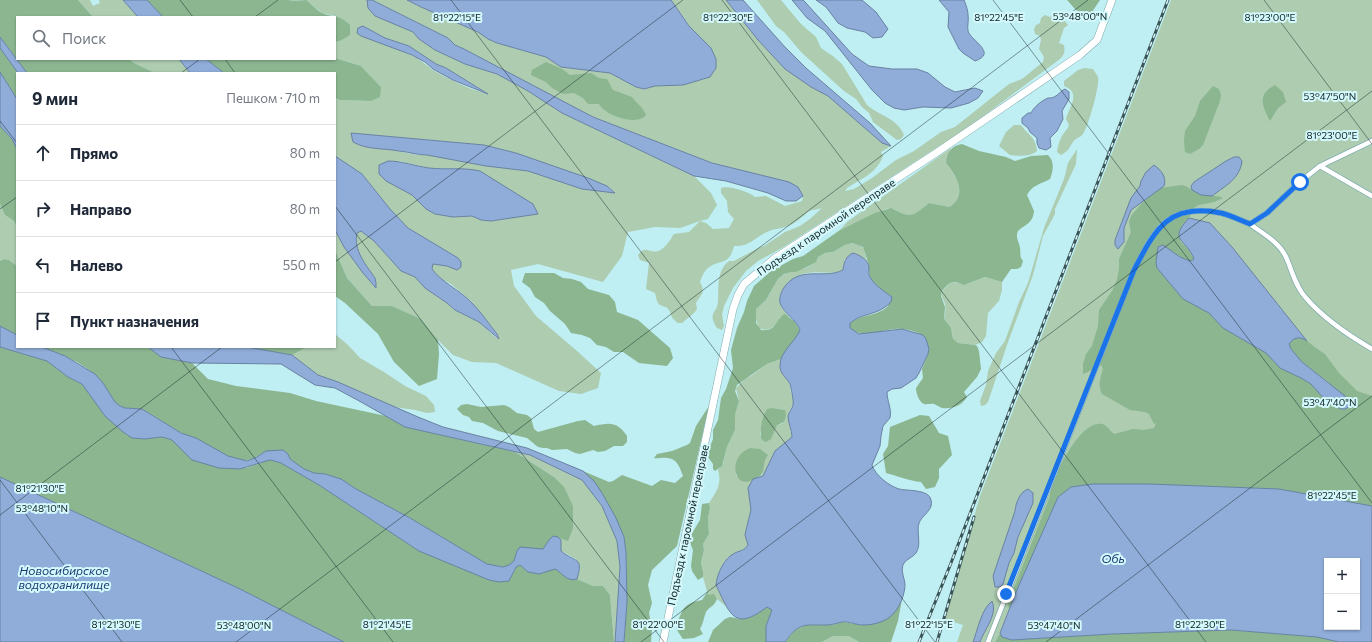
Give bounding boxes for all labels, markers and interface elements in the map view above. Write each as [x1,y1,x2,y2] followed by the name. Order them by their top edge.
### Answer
[1053,10,1107,22] text: 53°48'00"N
[433,11,481,23] text: 81°22'15"E
[703,11,753,23] text: 81°22'30"E
[974,11,1024,23] text: 81°22'45"E
[1244,11,1296,23] text: 81°23'00"E
[16,16,336,60] search box
[30,27,52,49] icon: search
[62,29,106,47] text: Поиск
[32,88,78,109] text: 9 мин
[226,90,320,106] text: Пешком · 710 m
[1304,90,1356,102] text: 53°47'50"N
[1306,129,1358,141] text: 81°23'00"E
[32,142,54,164] icon: ahead
[70,144,118,162] text: Прямо
[290,145,320,161] text: 80 m
[1291,173,1309,191] route start
[754,175,897,278] street label: Подъезд к паромной переправе
[32,198,54,220] icon: right
[70,200,132,218] text: Направо
[290,201,320,217] text: 80 m
[32,254,54,276] icon: left
[70,256,123,274] text: Налево
[283,257,320,273] text: 550 m
[32,310,54,332] icon: arrive
[70,312,199,330] text: Пункт назначения
[1303,396,1357,408] text: 53°47'40"N
[664,443,711,606] street label: Подъезд к паромной переправе
[16,482,64,494] text: 81°21'30"E
[1307,489,1357,501] text: 81°22'45"E
[16,502,68,514] text: 53°48'10"N
[1101,551,1125,565] water label: Обь
[1324,558,1360,630] map controls
[1324,558,1360,594] button: +
[18,563,110,591] water label: Новосибирское водохранилище
[997,585,1015,603] route end
[1324,594,1360,630] button: −
[92,618,140,630] text: 81°21'30"E
[363,618,411,630] text: 81°21'45"E
[633,618,684,630] text: 81°22'00"E
[905,618,953,630] text: 81°22'15"E
[1175,618,1225,630] text: 81°22'30"E
[217,619,271,631] text: 53°48'00"N
[1027,619,1081,631] text: 53°47'40"N

